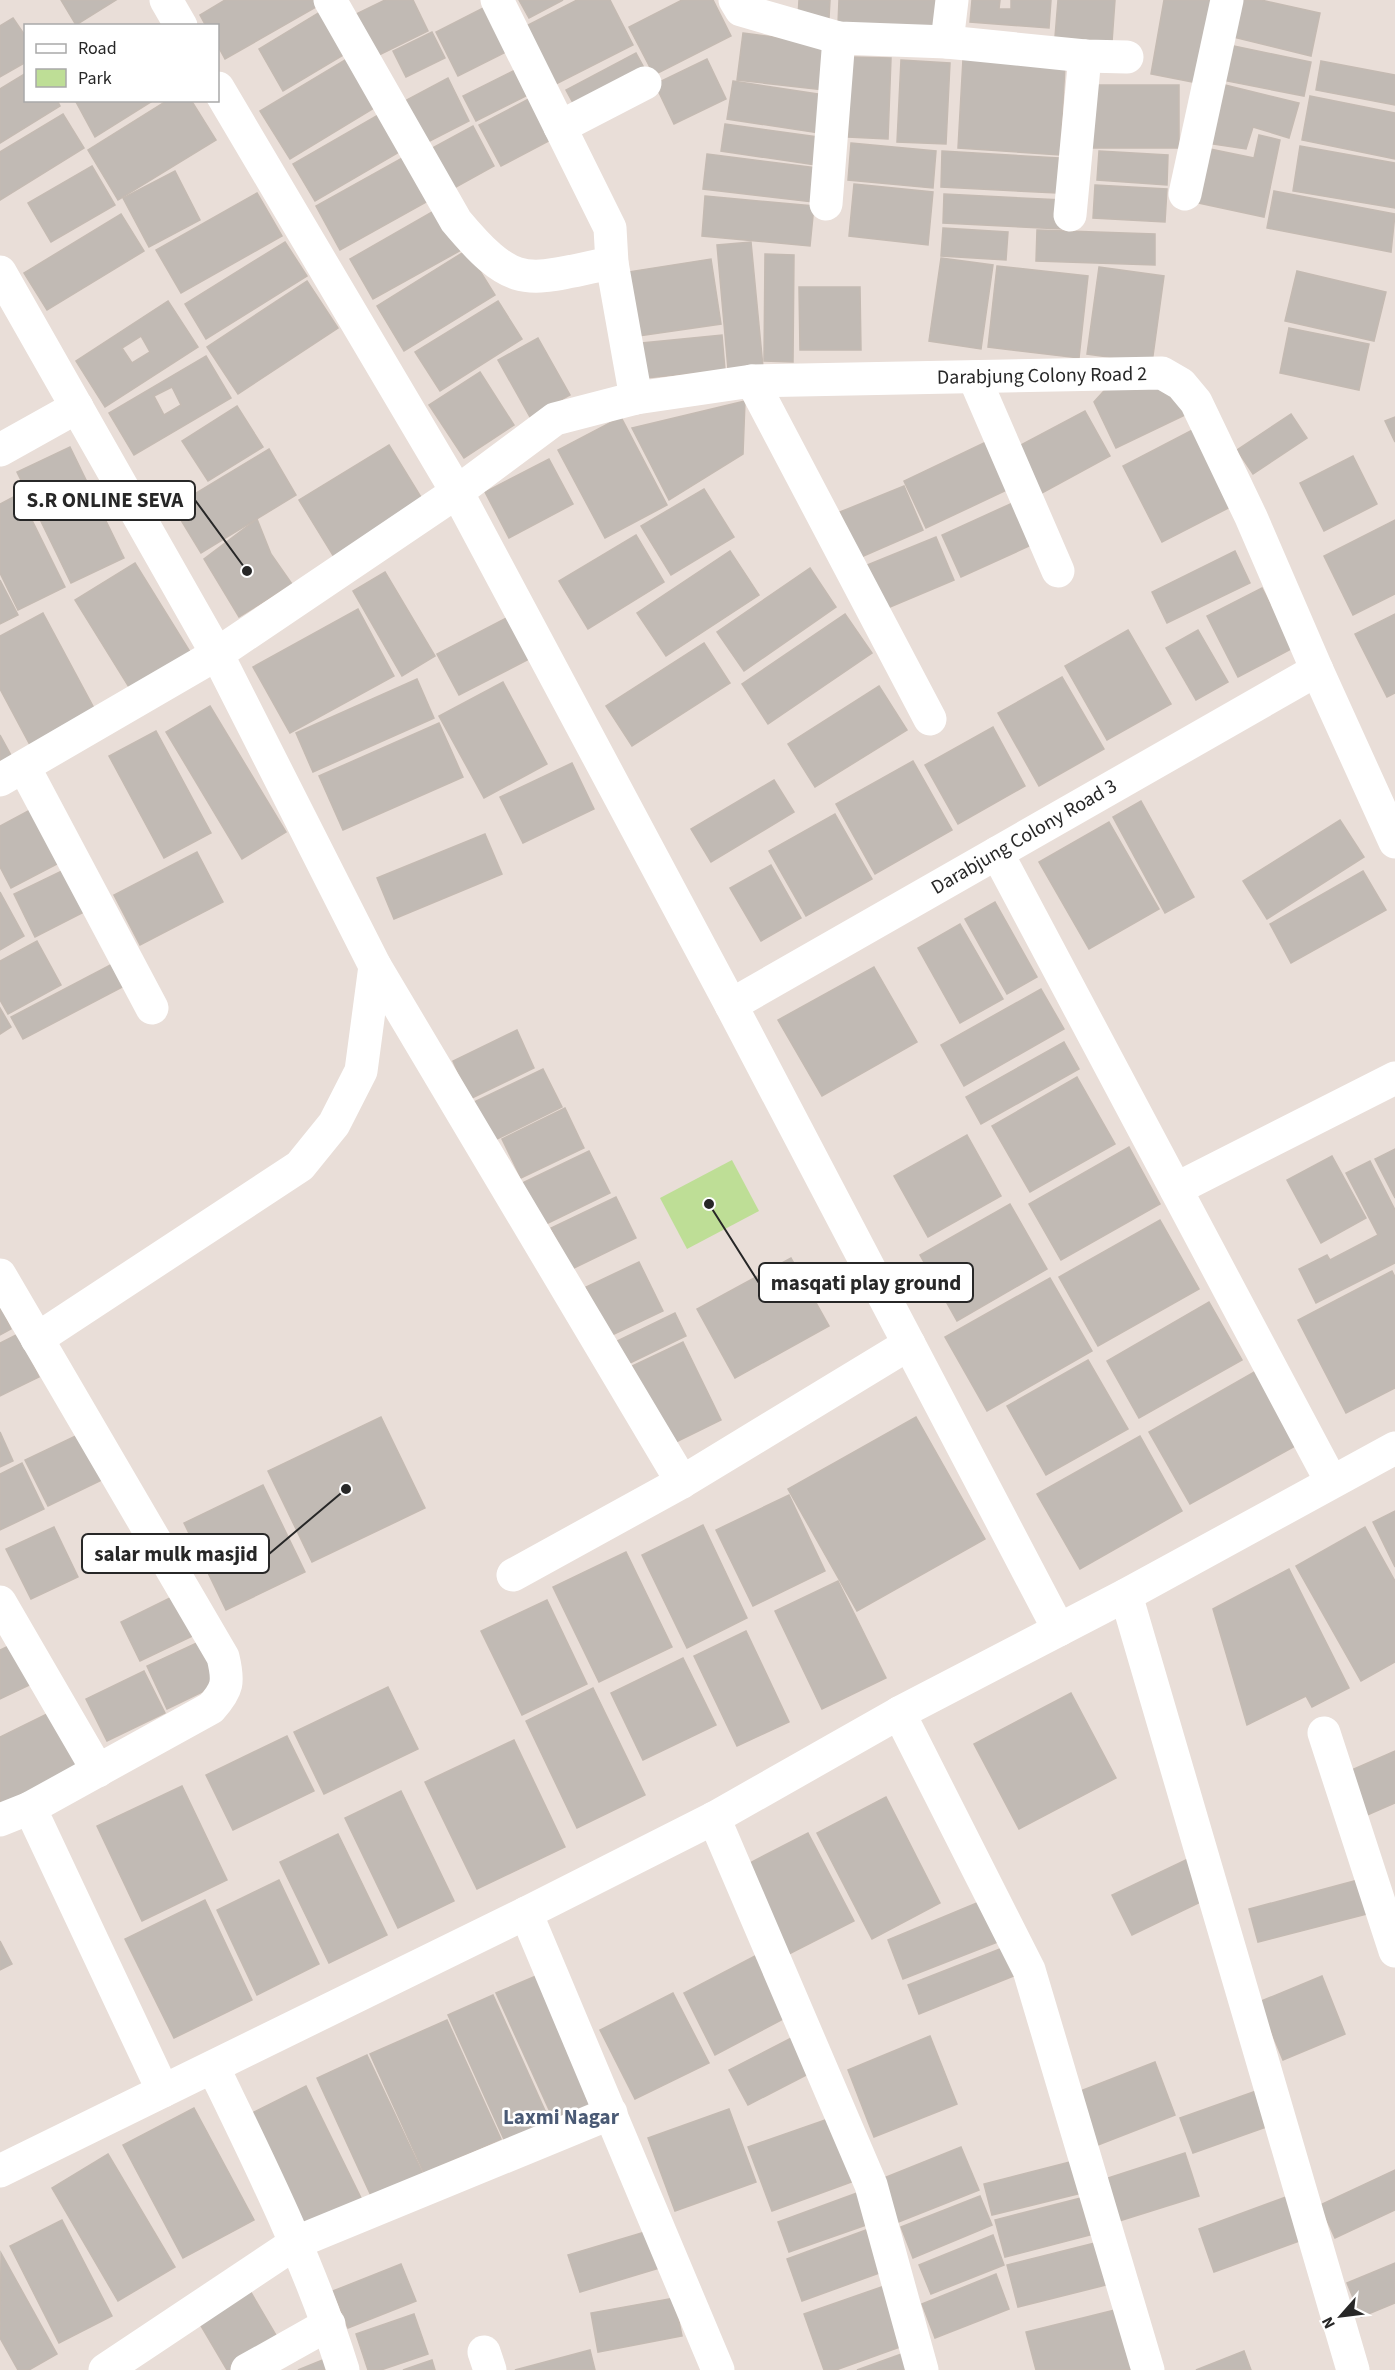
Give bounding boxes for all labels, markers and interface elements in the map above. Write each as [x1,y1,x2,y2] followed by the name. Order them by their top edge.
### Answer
[24,24,219,102] legend
[78,36,117,61] text: Road
[78,66,112,91] text: Park
[937,360,1147,392] street label: Darabjung Colony Road 2
[14,481,195,520] callout: S.R ONLINE SEVA
[27,485,184,515] text: S.R ONLINE SEVA
[926,772,1122,902] street label: Darabjung Colony Road 3
[759,1263,973,1302] callout: masqati play ground
[771,1268,961,1298] text: masqati play ground
[82,1534,269,1573] callout: salar mulk masjid
[94,1539,258,1569] text: salar mulk masjid
[503,2102,620,2132] district label: Laxmi Nagar
[1311,2286,1371,2346] north arrow
[1316,2313,1341,2332] text: N

